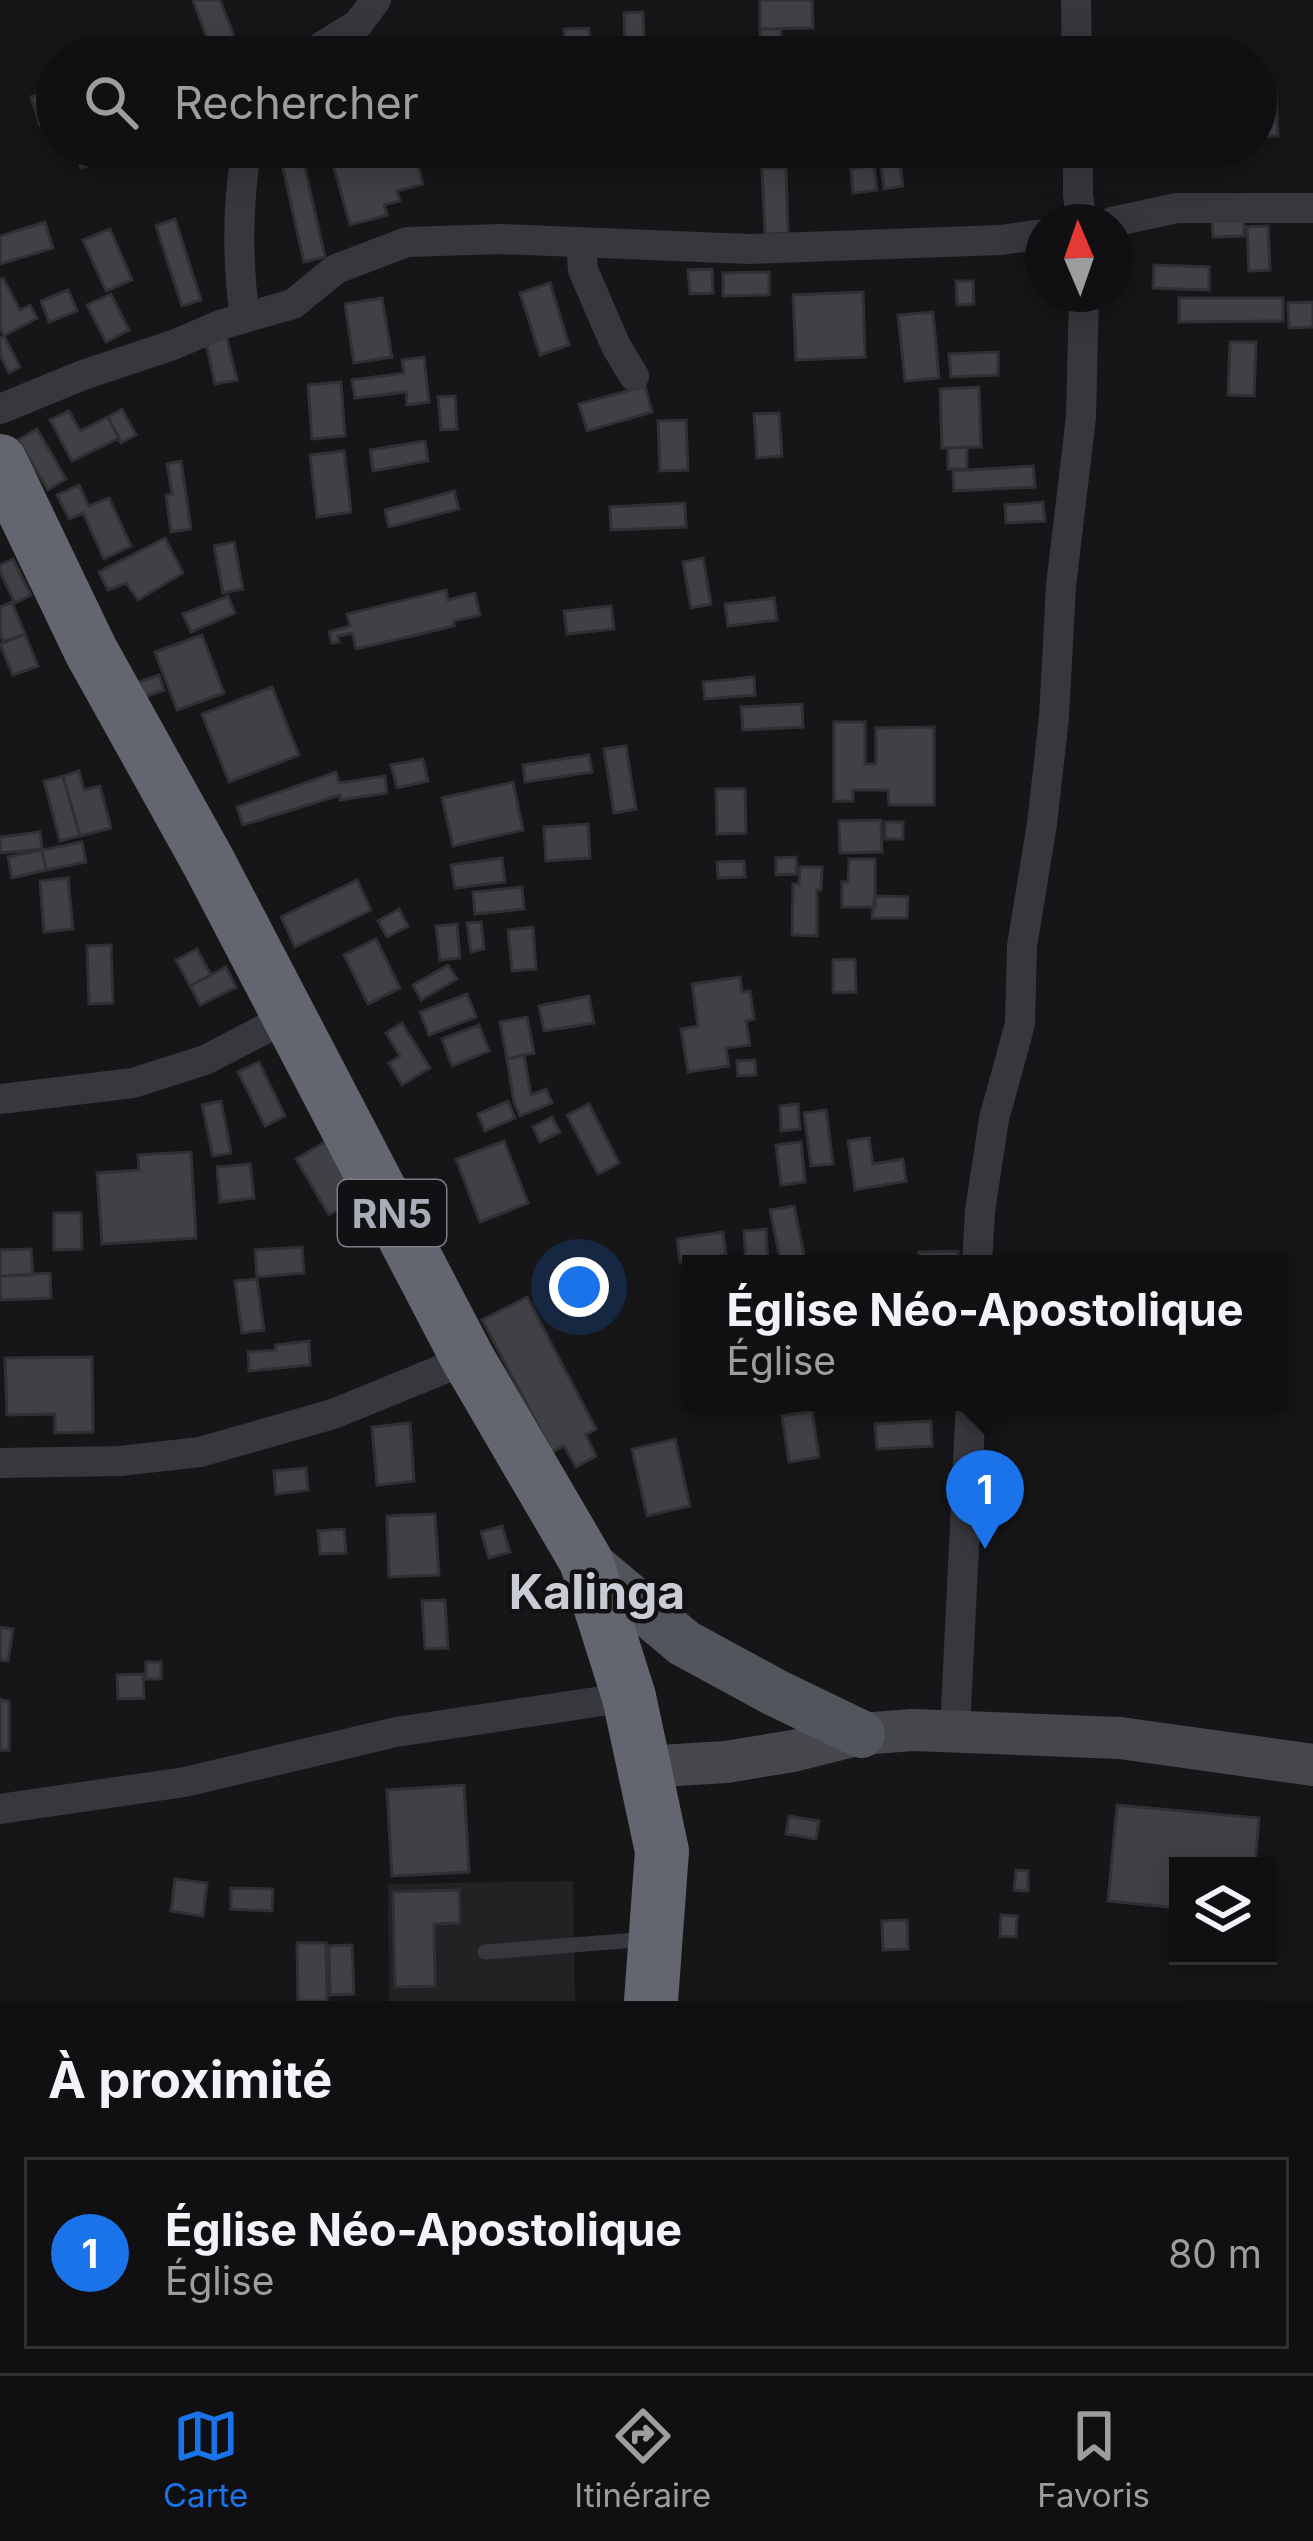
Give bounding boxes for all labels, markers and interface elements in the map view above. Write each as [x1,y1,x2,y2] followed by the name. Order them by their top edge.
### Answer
[36,36,1277,168] search box
[78,69,144,135] icon: search
[174,75,419,130] text: Rechercher
[1025,204,1133,312] north arrow
[338,1180,446,1246] road number: RN5
[682,1255,1288,1411] popup
[549,1257,609,1317] your location
[726,1282,1244,1337] text: Église Néo-Apostolique
[726,1337,836,1384] text: Église
[946,1450,1024,1549] pin: 1
[509,1562,685,1621] district label: Kalinga
[1169,1857,1277,1965] map controls
[1169,1857,1277,1965] button: layers
[48,2049,332,2110] text: À proximité
[165,2202,682,2257] text: Église Néo-Apostolique
[82,2230,98,2277] text: 1
[1168,2230,1262,2277] text: 80 m
[165,2257,275,2304] text: Église
[163,2403,248,2515] tab: Carte
[574,2403,711,2515] tab: Itinéraire
[1037,2403,1150,2515] tab: Favoris

